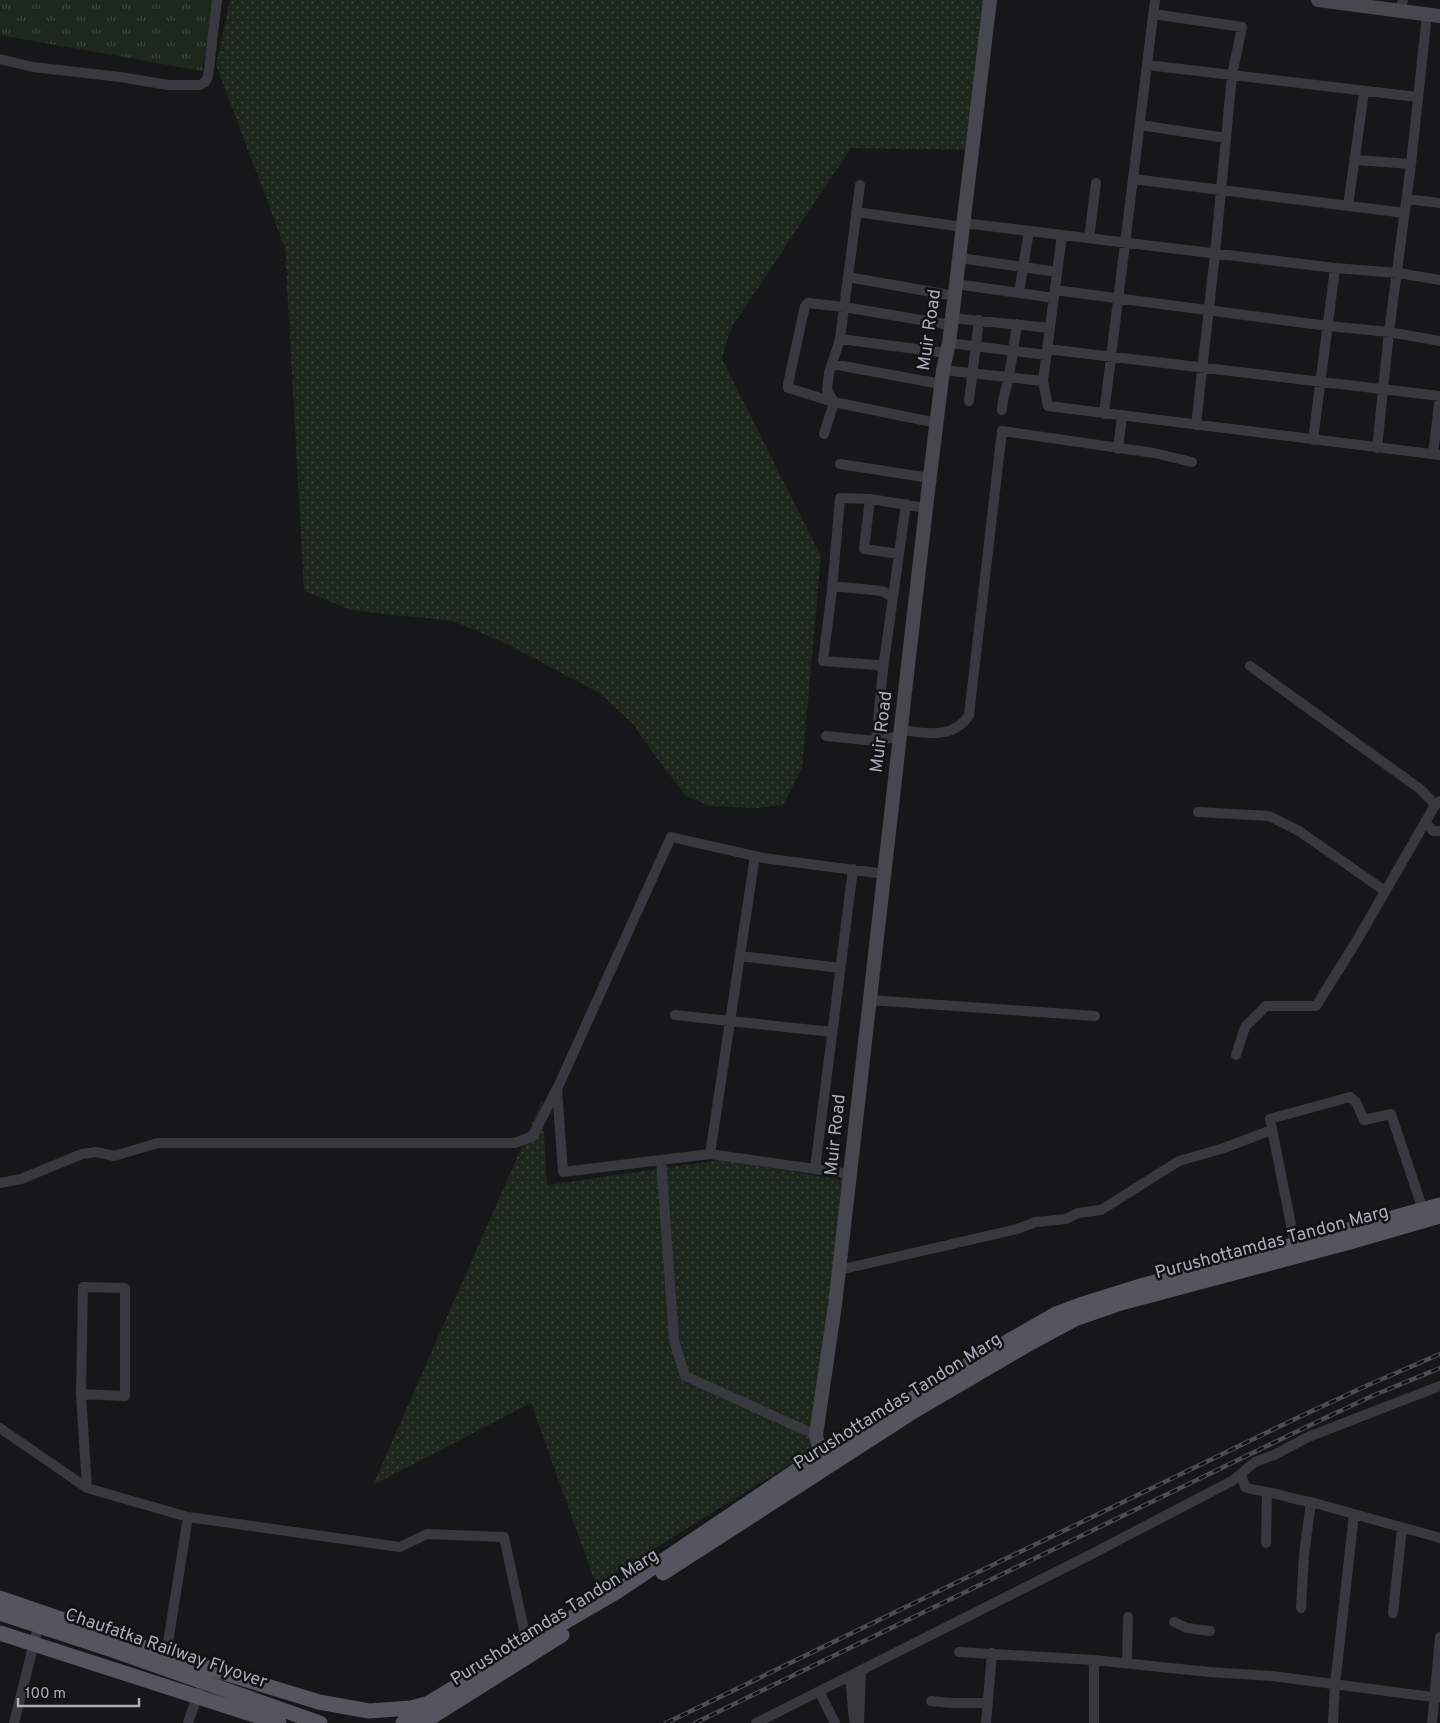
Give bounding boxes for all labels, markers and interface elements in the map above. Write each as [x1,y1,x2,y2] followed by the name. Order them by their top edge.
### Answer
[913,288,947,372] street label: Muir Road
[866,690,898,774] street label: Muir Road
[820,1093,852,1177] street label: Muir Road
[1153,1201,1391,1285] street label: Purushottamdas Tandon Marg
[790,1328,1006,1476] street label: Purushottamdas Tandon Marg
[447,1544,663,1692] street label: Purushottamdas Tandon Marg
[62,1604,270,1694] street label: Chaufatka Railway Flyover
[18,1676,139,1708] scale bar
[25,1685,66,1704] text: 100 m

